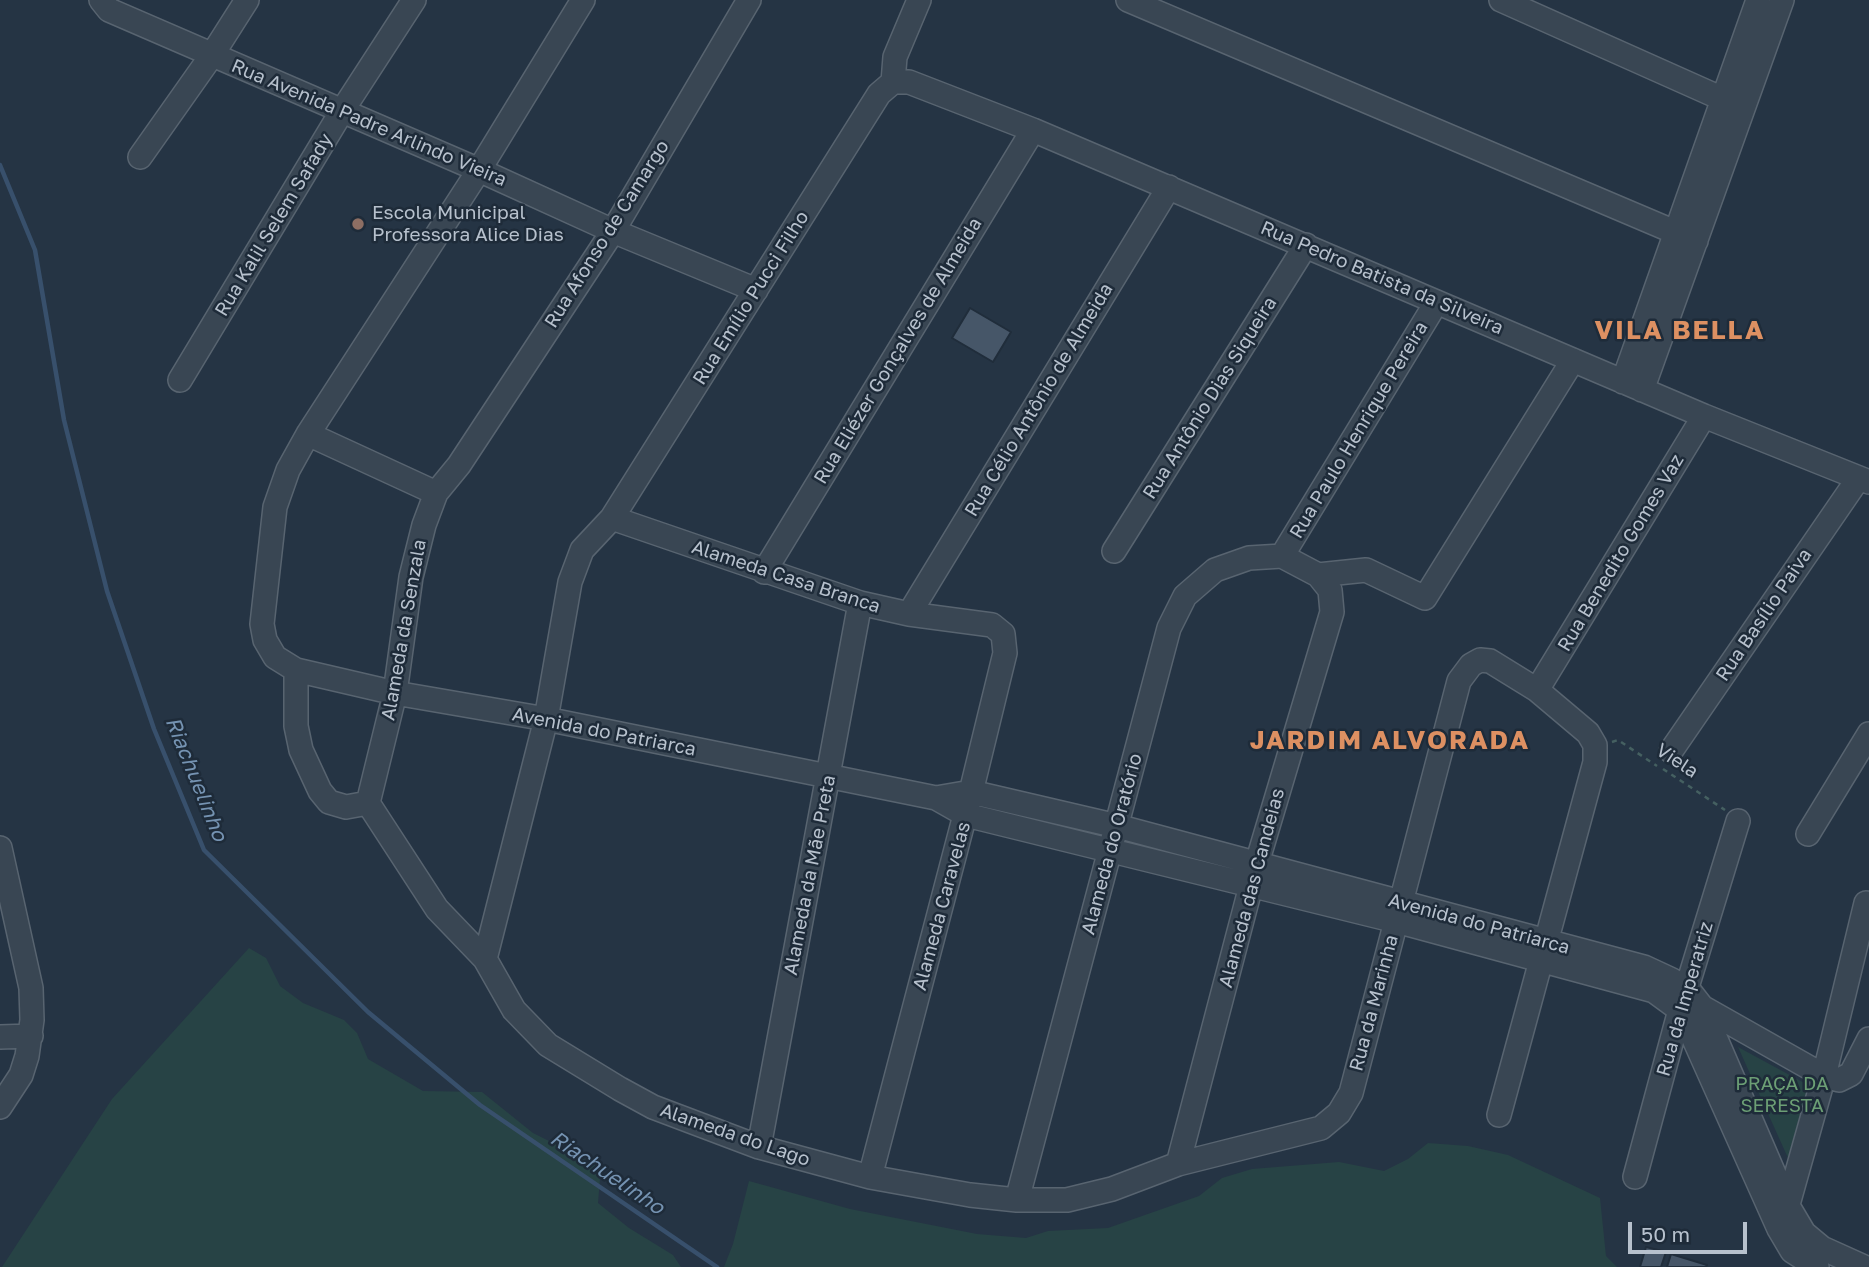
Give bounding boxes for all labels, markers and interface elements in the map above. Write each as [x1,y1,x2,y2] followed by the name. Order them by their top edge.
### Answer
[228,55,510,191] street label: Rua Avenida Padre Arlindo Vieira
[210,129,338,321] street label: Rua Kalil Selem Safady
[540,136,674,332] street label: Rua Afonso de Camargo
[372,202,564,246] place label: Escola Municipal Professora Alice Dias
[688,207,814,389] street label: Rua Emílio Pucci Filho
[809,214,987,488] street label: Rua Eliézer Gonçalves de Almeida
[350,216,366,232] marker: Escola Municipal Professora Alice Dias
[1257,216,1507,340] street label: Rua Pedro Batista da Silveira
[960,279,1118,521] street label: Rua Célio Antônio de Almeida
[1138,293,1282,503] street label: Rua Antônio Dias Siqueira
[1596,315,1764,347] district label: VILA BELLA
[1285,317,1433,543] street label: Rua Paulo Henrique Pereira
[1553,450,1689,656] street label: Rua Benedito Gomes Vaz
[689,536,883,618] street label: Alameda Casa Branca
[377,538,431,722] street label: Alameda da Senzala
[1711,544,1817,686] street label: Rua Basílio Paiva
[510,703,698,761] street label: Avenida do Patriarca
[160,713,232,845] water label: Riachuelinho
[1252,725,1528,757] district label: JARDIM ALVORADA
[1652,739,1702,783] street label: Viela
[1077,751,1147,937] street label: Alameda do Oratório
[779,773,841,977] street label: Alameda da Mãe Preta
[1214,786,1290,990] street label: Alameda das Candeias
[909,819,975,993] street label: Alameda Caravelas
[1386,889,1572,959] street label: Avenida do Patriarca
[1652,919,1718,1079] street label: Rua da Imperatriz
[1345,932,1403,1074] street label: Rua da Marinha
[1735,1073,1829,1117] park label: PRAÇA DA SERESTA
[657,1099,813,1171] street label: Alameda do Lago
[545,1126,669,1220] water label: Riachuelinho
[1631,1208,1750,1252] scale bar
[1641,1221,1690,1247] text: 50 m

